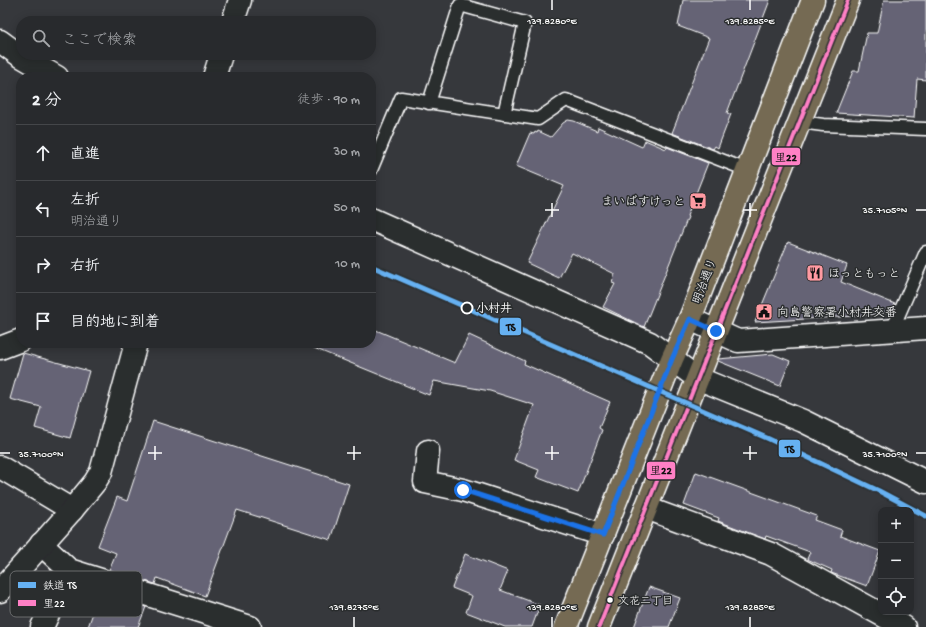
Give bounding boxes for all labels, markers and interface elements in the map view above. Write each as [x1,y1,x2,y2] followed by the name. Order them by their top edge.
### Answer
[16,16,376,60] search box
[526,16,578,28] text: 139.8280°E
[724,16,775,28] text: 139.8285°E
[30,27,52,49] icon: search
[62,32,137,50] text: ここで検索
[32,92,61,112] text: 2 分
[298,93,360,108] text: 徒歩 · 90 m
[32,142,54,164] icon: ahead
[334,145,360,160] text: 30 m
[70,146,100,164] text: 直進
[771,147,801,166] line badge: 里22
[775,152,797,165] text: 里22
[688,191,708,211] supermarket icon: まいばすけっと
[70,192,100,210] text: 左折
[601,195,685,210] place label: まいばすけっと
[32,198,54,220] icon: left
[333,201,360,216] text: 50 m
[862,205,908,217] text: 35.7105°N
[70,215,122,230] text: 明治通り
[32,254,54,276] icon: right
[690,256,721,307] street label: 明治通り
[335,257,360,272] text: 10 m
[70,258,100,276] text: 右折
[805,263,825,283] restaurant icon: ほっともっと
[828,268,900,282] place label: ほっともっと
[460,301,474,315] marker: 小村井
[476,302,512,317] place label: 小村井
[754,302,774,322] public building icon: 向島警察署小村井交番
[777,306,897,321] place label: 向島警察署小村井交番
[32,310,54,332] icon: arrive
[70,314,160,332] text: 目的地に到着
[499,317,522,336] line badge: TS
[707,322,725,340] route end
[505,323,517,335] text: TS
[778,439,801,458] line badge: TS
[784,445,796,457] text: TS
[17,449,64,461] text: 35.7100°N
[861,449,908,461] text: 35.7100°N
[646,461,676,480] line badge: 里22
[650,465,672,478] text: 里22
[454,481,472,499] route start
[878,507,914,615] map controls
[878,507,914,543] button: +
[878,543,914,579] button: −
[10,571,142,617] legend
[878,579,914,615] button: locate
[43,580,78,593] text: 鉄道 TS
[605,595,615,605] marker: 文花二丁目
[618,595,673,608] place label: 文花二丁目
[43,599,65,611] text: 里22
[329,602,379,614] text: 139.8275°E
[526,602,578,614] text: 139.8280°E
[724,602,775,614] text: 139.8285°E

